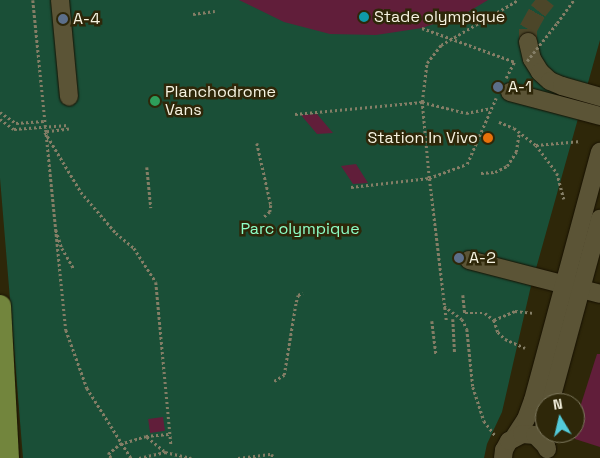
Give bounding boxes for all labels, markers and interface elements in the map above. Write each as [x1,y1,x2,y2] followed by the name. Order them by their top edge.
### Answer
[374,7,505,27] place label: Stade olympique
[73,9,100,29] place label: A-4
[358,11,370,23] marker: Stade olympique
[57,13,69,25] marker: A-4
[508,77,532,97] place label: A-1
[492,81,504,93] marker: A-1
[165,82,276,120] place label: Planchodrome Vans
[149,95,161,107] marker: Planchodrome Vans
[367,128,478,148] place label: Station In Vivo
[482,132,494,144] marker: Station In Vivo
[240,219,360,239] park label: Parc olympique
[469,248,496,268] place label: A-2
[453,252,465,264] marker: A-2
[535,393,585,443] north arrow
[552,395,564,414] text: N

